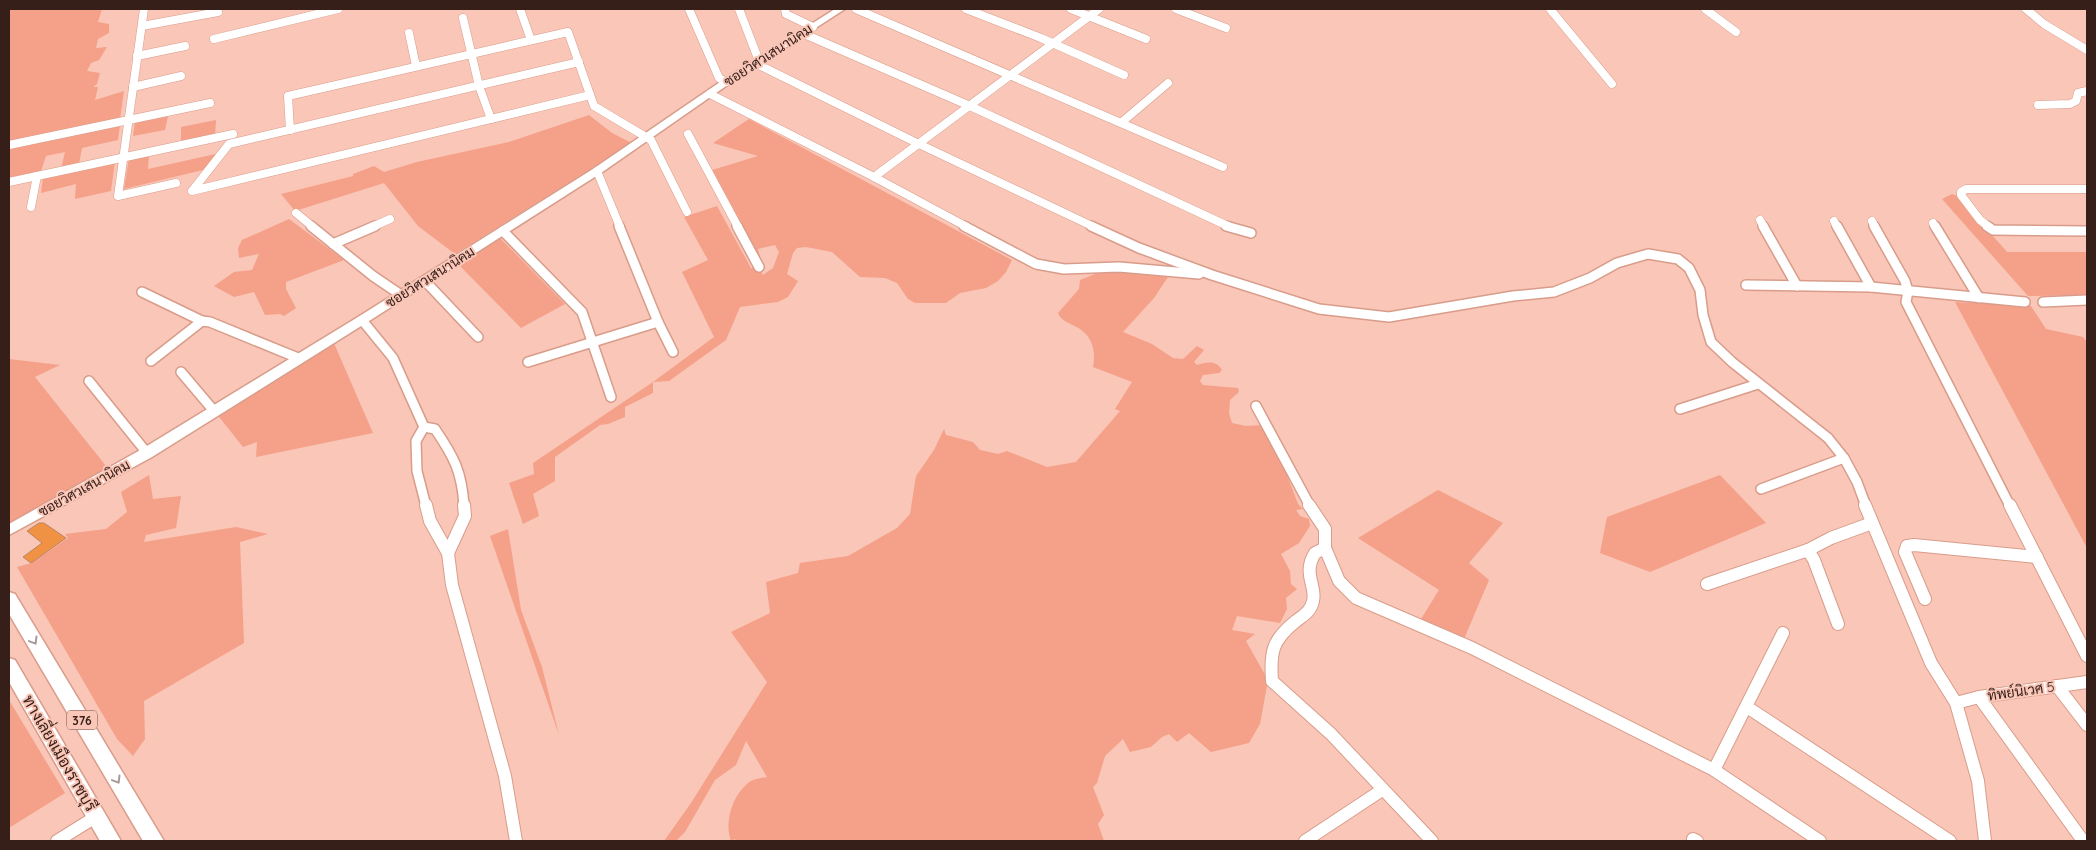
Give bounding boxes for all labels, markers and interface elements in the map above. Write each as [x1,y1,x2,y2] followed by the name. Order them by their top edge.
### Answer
[720,20,816,90] street label: ซอยวิศวเสนานิคม
[382,242,478,312] street label: ซอยวิศวเสนานิคม
[35,455,133,521] street label: ซอยวิศวเสนานิคม
[27,635,37,644] one-way arrow
[1986,677,2056,705] street label: ทิพย์นิเวศ 5
[17,689,105,816] street label: ทางเลี่ยงเมืองราชบุรี
[67,710,97,730] road number: 376
[111,775,121,784] one-way arrow

